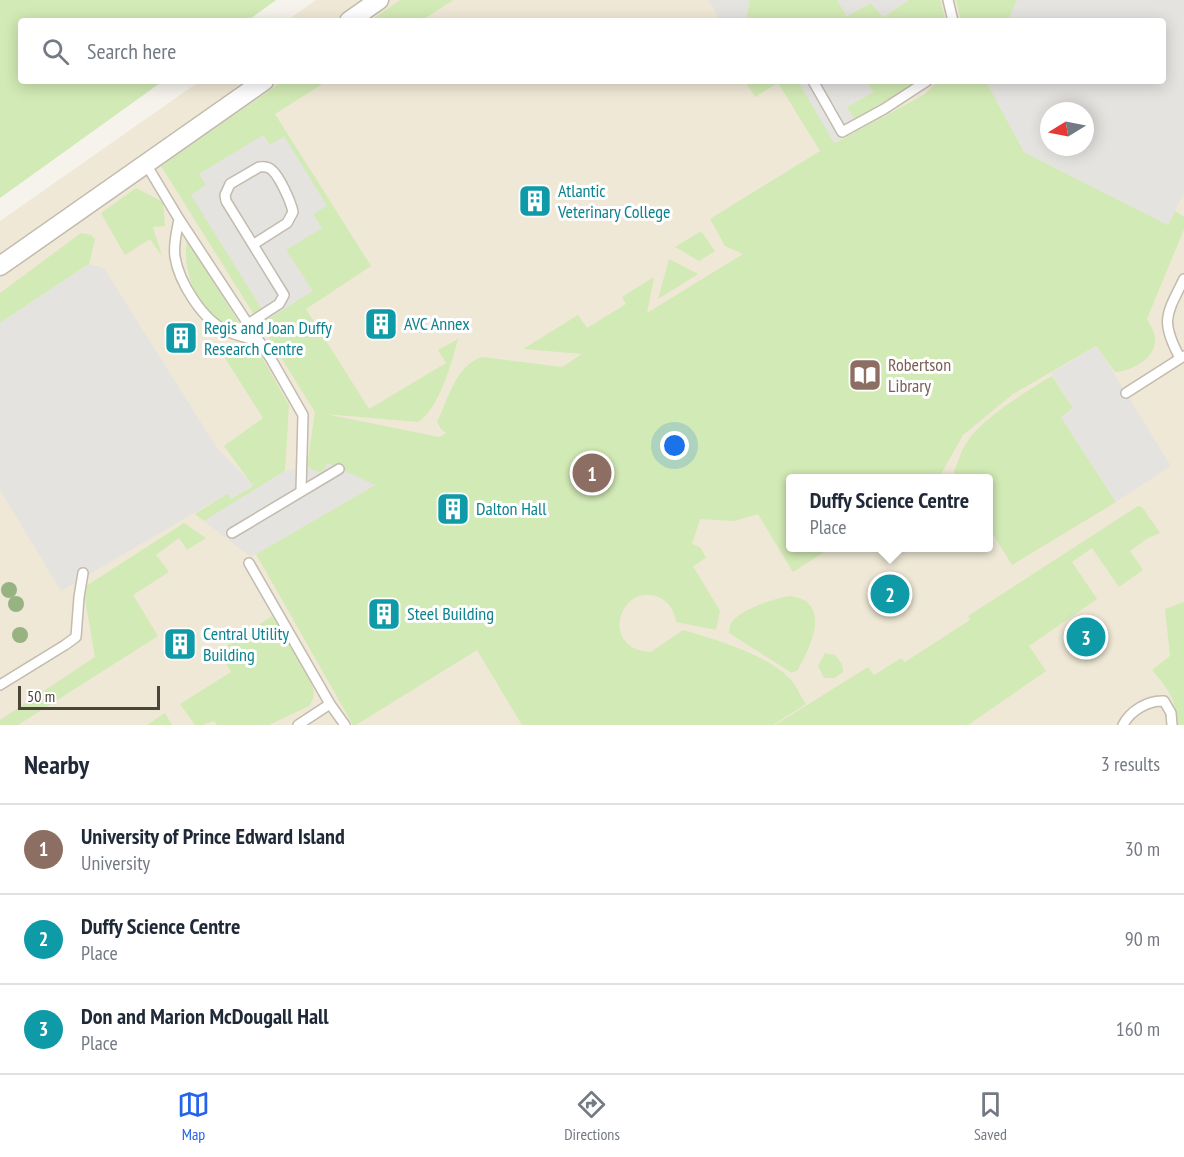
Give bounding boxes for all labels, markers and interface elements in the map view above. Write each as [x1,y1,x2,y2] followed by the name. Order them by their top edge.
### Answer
[18,18,1166,84] search box
[39,35,72,68] icon: search
[87,37,176,65] text: Search here
[1040,102,1094,156] north arrow
[557,179,670,223] place label: Atlantic Veterinary College
[517,183,553,219] building icon: Atlantic Veterinary College
[363,306,399,342] building icon: AVC Annex
[404,312,470,335] place label: AVC Annex
[204,316,332,360] place label: Regis and Joan Duffy Research Centre
[163,320,199,356] building icon: Regis and Joan Duffy Research Centre
[888,353,951,397] place label: Robertson Library
[847,357,883,393] library icon: Robertson Library
[660,431,689,460] your location
[572,450,612,496] pin: 1
[786,474,993,552] popup
[810,486,969,514] text: Duffy Science Centre
[435,491,471,527] building icon: Dalton Hall
[476,497,547,520] place label: Dalton Hall
[810,514,847,540] text: Place
[870,572,910,616] pin: 2
[366,596,402,632] building icon: Steel Building
[407,602,494,625] place label: Steel Building
[1066,614,1106,660] pin: 3
[203,622,289,666] place label: Central Utility Building
[162,626,198,662] building icon: Central Utility Building
[18,683,160,710] scale bar
[27,686,55,706] text: 50 m
[24,748,89,781] text: Nearby
[1101,751,1160,777] text: 3 results
[81,822,345,850] text: University of Prince Edward Island
[39,836,48,862] text: 1
[1125,836,1160,862] text: 30 m
[81,850,150,876] text: University
[81,912,240,940] text: Duffy Science Centre
[39,926,48,952] text: 2
[1125,926,1160,952] text: 90 m
[81,940,118,966] text: Place
[81,1002,329,1030] text: Don and Marion McDougall Hall
[39,1016,48,1042] text: 3
[1116,1016,1160,1042] text: 160 m
[81,1030,118,1056] text: Place
[177,1088,210,1144] tab: Map
[564,1088,620,1144] tab: Directions
[974,1088,1007,1144] tab: Saved

